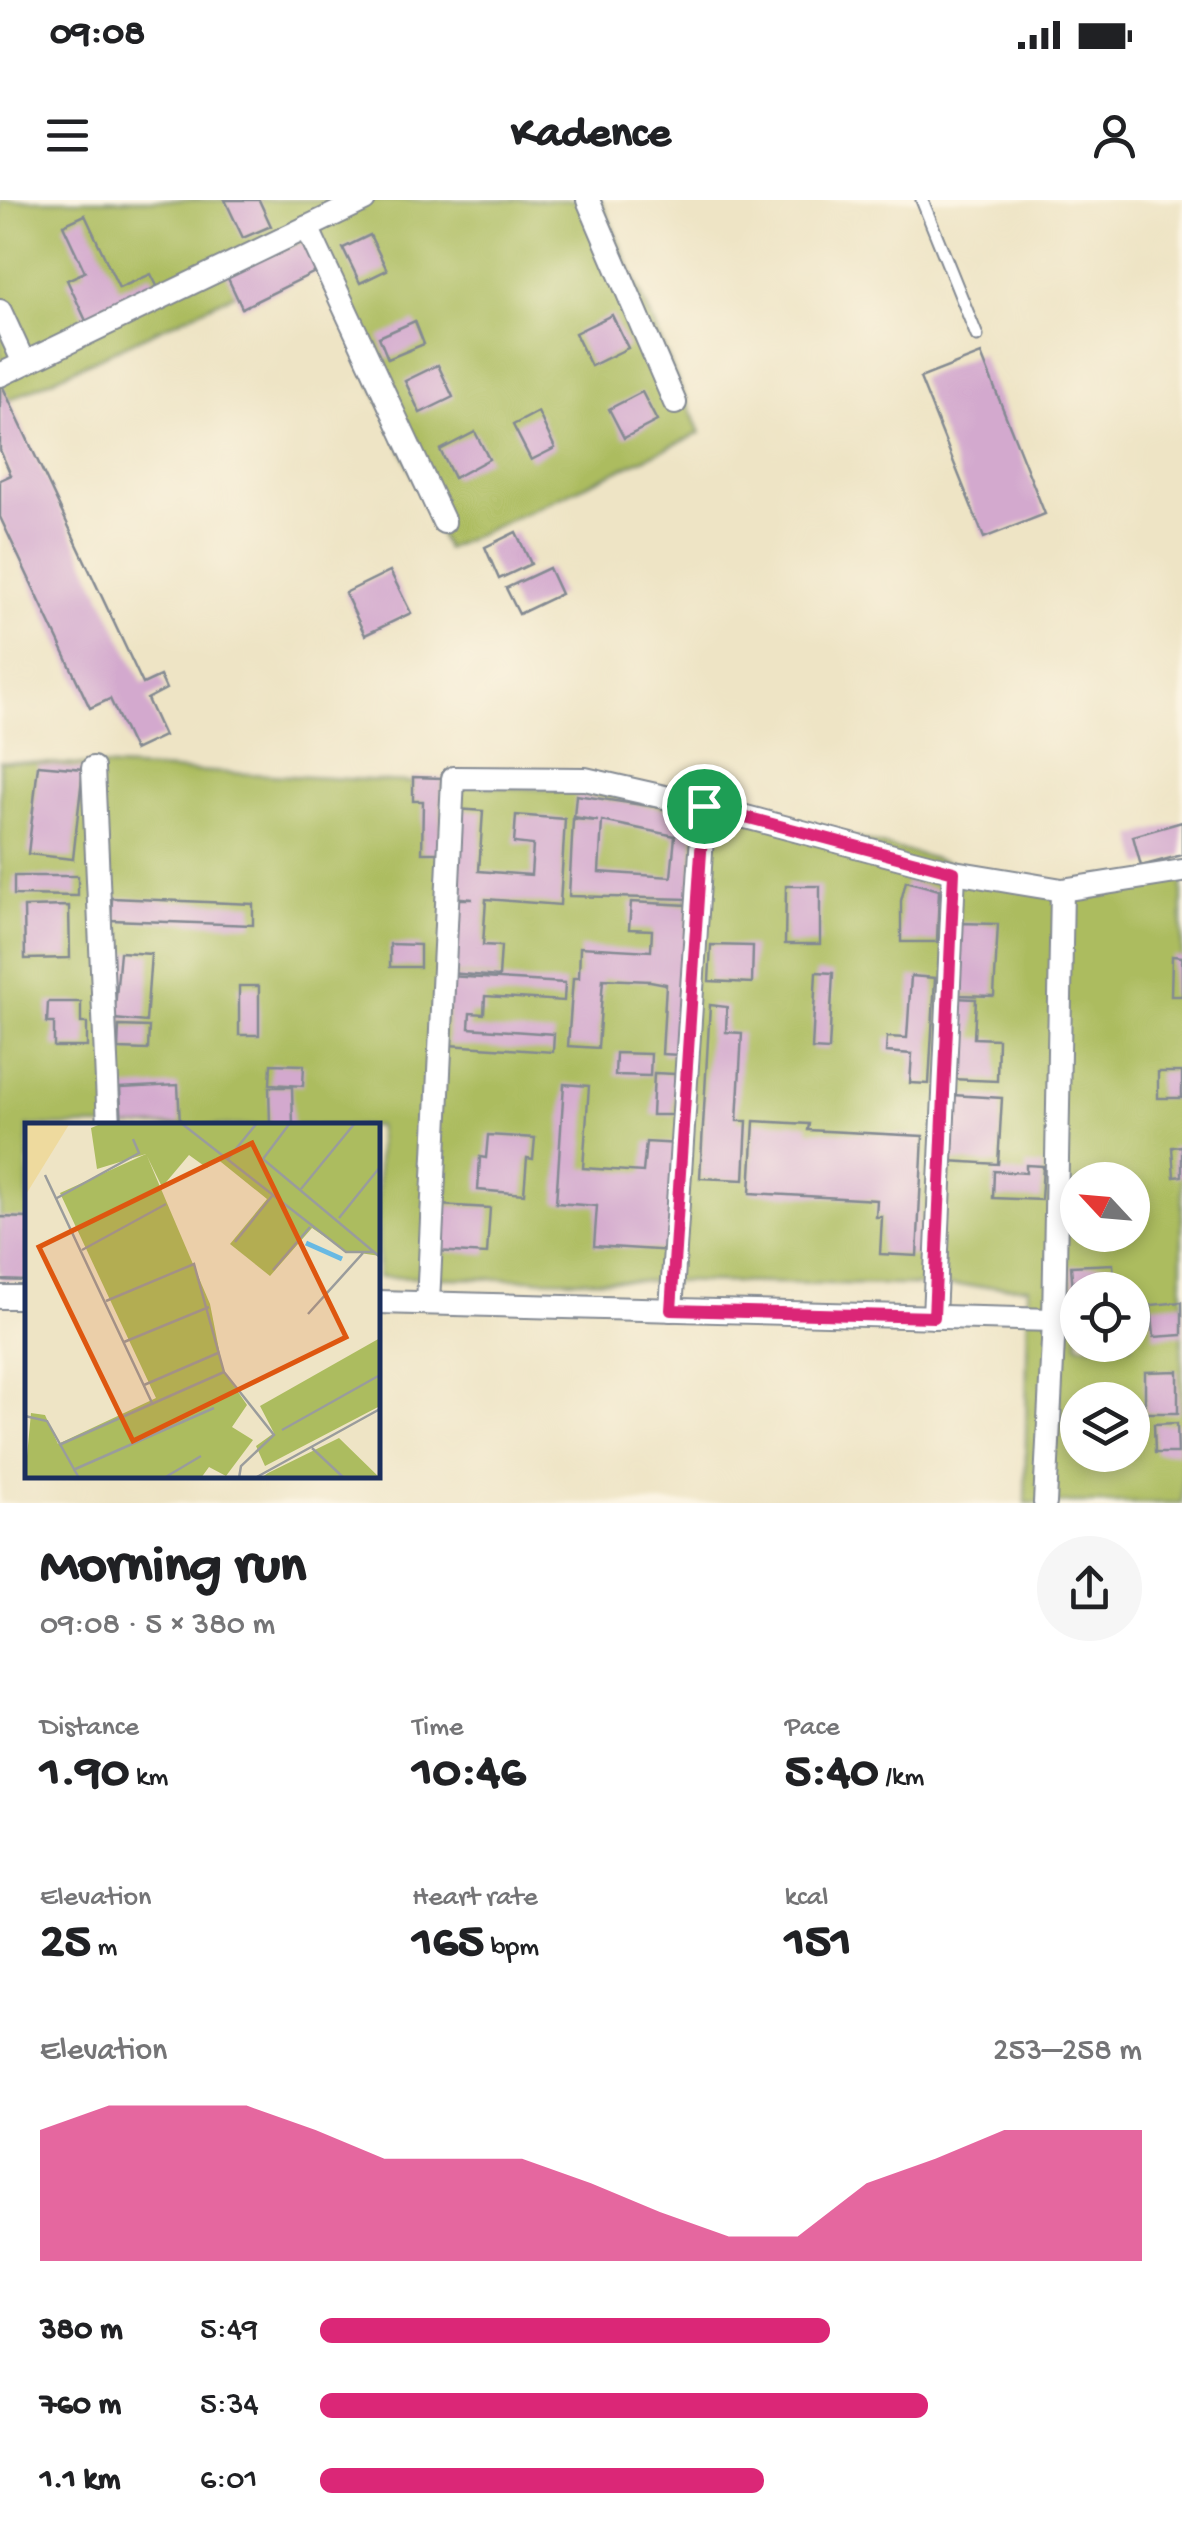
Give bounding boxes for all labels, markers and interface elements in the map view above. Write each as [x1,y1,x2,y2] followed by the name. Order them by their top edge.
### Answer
[50,13,145,57] text: 09:08
[40,108,95,163] icon: menu
[1087,108,1142,163] icon: person
[511,109,671,162] text: Kadence
[662,764,747,849] pin
[677,779,732,834] icon: arrive
[25,1123,380,1478] inset map
[1060,1162,1150,1252] north arrow
[1060,1162,1150,1472] map controls
[1060,1272,1150,1362] button: locate
[1060,1382,1150,1472] button: layers
[1037,1536,1142,1641] button: share
[40,1537,306,1601] text: Morning run
[40,1607,275,1645] text: 09:08 · 5 × 380 m
[40,1712,139,1745] text: Distance
[412,1712,464,1745] text: Time
[785,1712,840,1745] text: Pace
[40,1745,129,1804] text: 1.90
[412,1745,526,1804] text: 10:46
[785,1745,879,1804] text: 5:40
[129,1762,168,1795] text: km
[879,1762,924,1795] text: /km
[40,1882,151,1915] text: Elevation
[412,1882,538,1915] text: Heart rate
[785,1882,828,1915] text: kcal
[40,1915,91,1974] text: 25
[412,1915,484,1974] text: 165
[785,1915,851,1974] text: 151
[91,1932,117,1965] text: m
[484,1932,539,1965] text: bpm
[40,2033,167,2071] text: Elevation
[993,2033,1142,2071] text: 253–258 m
[40,2312,123,2350] text: 380 m
[200,2312,258,2350] text: 5:49
[40,2387,121,2425] text: 760 m
[200,2387,259,2425] text: 5:34
[40,2462,120,2500] text: 1.1 km
[200,2462,257,2500] text: 6:01

